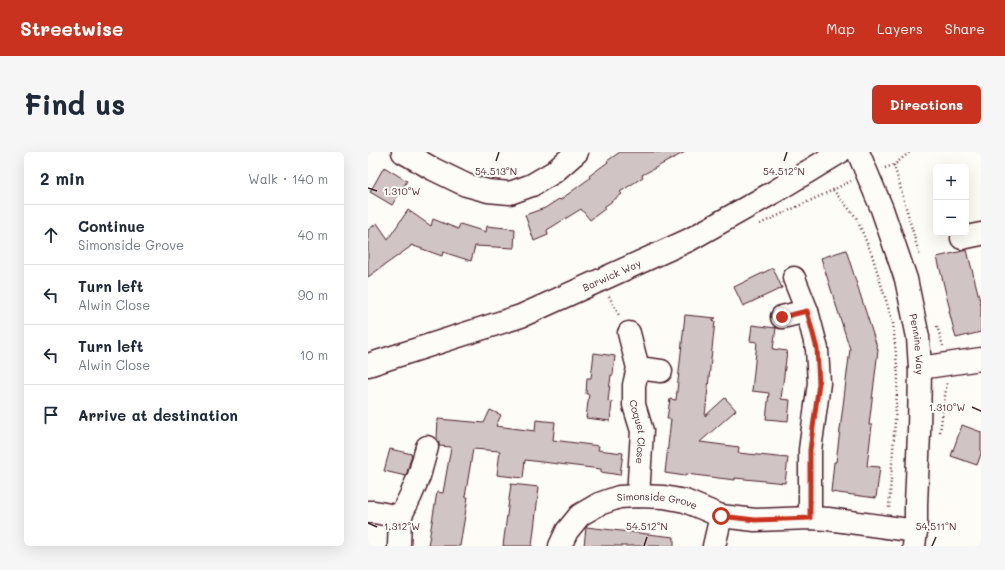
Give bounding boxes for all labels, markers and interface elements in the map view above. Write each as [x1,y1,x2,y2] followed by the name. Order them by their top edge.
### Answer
[20,16,123,41] text: Streetwise
[826,19,855,38] text: Map
[877,19,923,38] text: Layers
[945,19,985,38] text: Share
[872,85,981,124] button: Directions
[24,86,125,122] text: Find us
[475,164,517,178] text: 54.513°N
[763,164,805,178] text: 54.512°N
[933,164,969,236] map controls
[933,164,969,200] button: +
[40,167,85,189] text: 2 min
[248,170,328,187] text: Walk · 140 m
[384,184,420,198] text: 1.310°W
[933,200,969,236] button: −
[78,216,145,236] text: Continue
[40,224,62,246] icon: ahead
[298,226,328,243] text: 40 m
[78,236,184,253] text: Simonside Grove
[580,256,643,294] street label: Barwick Way
[78,276,143,296] text: Turn left
[40,284,62,306] icon: left
[298,286,328,303] text: 90 m
[78,296,150,313] text: Alwin Close
[773,308,791,326] route end
[906,312,927,375] street label: Pennine Way
[78,336,143,356] text: Turn left
[40,344,62,366] icon: left
[300,346,328,363] text: 10 m
[78,356,150,373] text: Alwin Close
[627,400,649,464] street label: Coquet Close
[929,400,965,414] text: 1.310°W
[40,404,62,426] icon: arrive
[78,405,238,425] text: Arrive at destination
[616,489,700,513] street label: Simonside Grove
[712,507,730,525] route start
[384,519,420,533] text: 1.312°W
[626,519,668,533] text: 54.512°N
[916,519,956,533] text: 54.511°N

